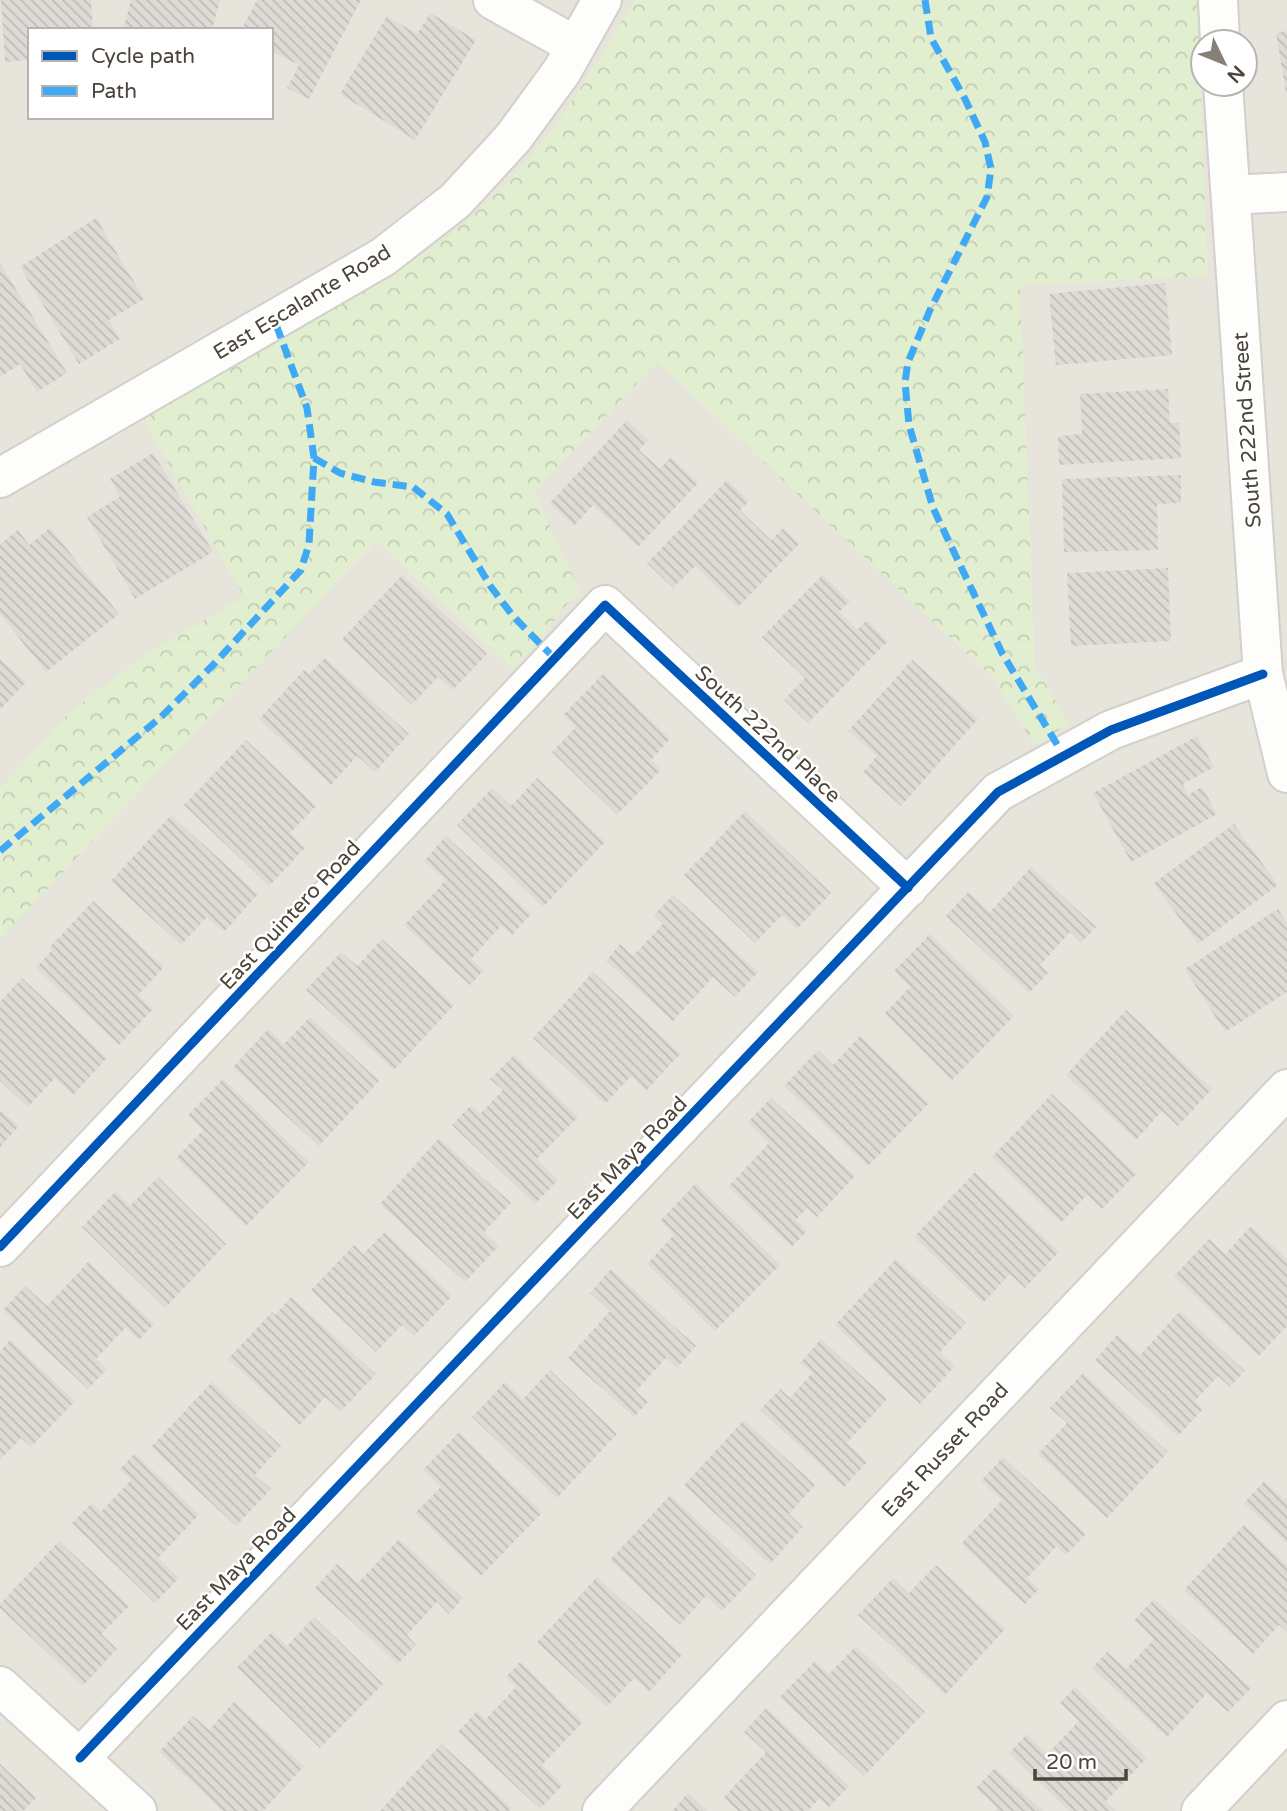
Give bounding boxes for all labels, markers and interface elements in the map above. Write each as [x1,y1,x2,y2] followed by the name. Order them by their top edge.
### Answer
[28,28,273,119] legend
[1189,28,1259,98] north arrow
[91,44,195,69] text: Cycle path
[1222,61,1249,87] text: N
[91,79,137,104] text: Path
[209,240,395,365] street label: East Escalante Road
[1228,331,1267,529] street label: South 222nd Street
[690,660,846,808] street label: South 222nd Place
[215,836,366,995] street label: East Quintero Road
[562,1092,692,1225] street label: East Maya Road
[877,1378,1014,1523] street label: East Russet Road
[171,1503,301,1636] street label: East Maya Road
[1035,1738,1126,1782] scale bar
[1046,1750,1097,1775] text: 20 m

